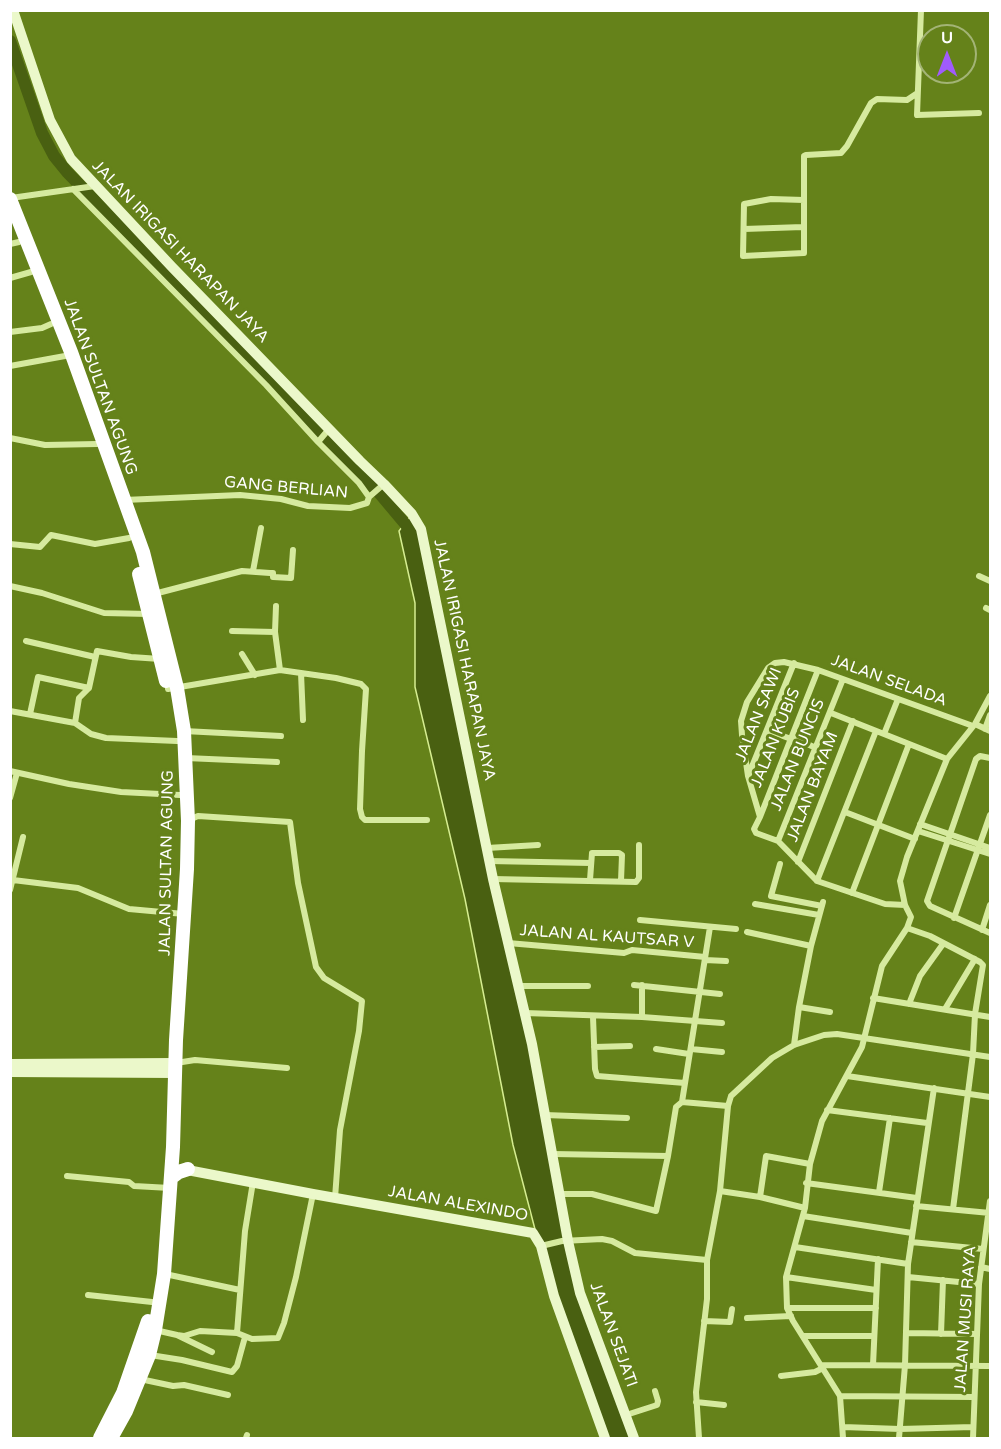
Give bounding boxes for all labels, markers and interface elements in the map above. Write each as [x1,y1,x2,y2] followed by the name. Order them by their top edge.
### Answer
[917,24,977,84] north arrow
[941,28,953,48] text: U
[88,157,272,347] street label: JALAN IRIGASI HARAPAN JAYA
[59,296,141,478] street label: JALAN SULTAN AGUNG
[223,473,349,503] street label: GANG BERLIAN
[429,538,499,782] street label: JALAN IRIGASI HARAPAN JAYA
[828,651,950,711] street label: JALAN SELADA
[731,665,787,765] street label: JALAN SAWI
[747,685,805,791] street label: JALAN KUBIS
[767,696,829,814] street label: JALAN BUNCIS
[783,729,843,845] street label: JALAN BAYAM
[156,770,178,956] street label: JALAN SULTAN AGUNG
[519,921,695,953] street label: JALAN AL KAUTSAR V
[387,1182,529,1226] street label: JALAN ALEXINDO
[951,1245,981,1393] street label: JALAN MUSI RAYA
[585,1280,641,1390] street label: JALAN SEJATI

